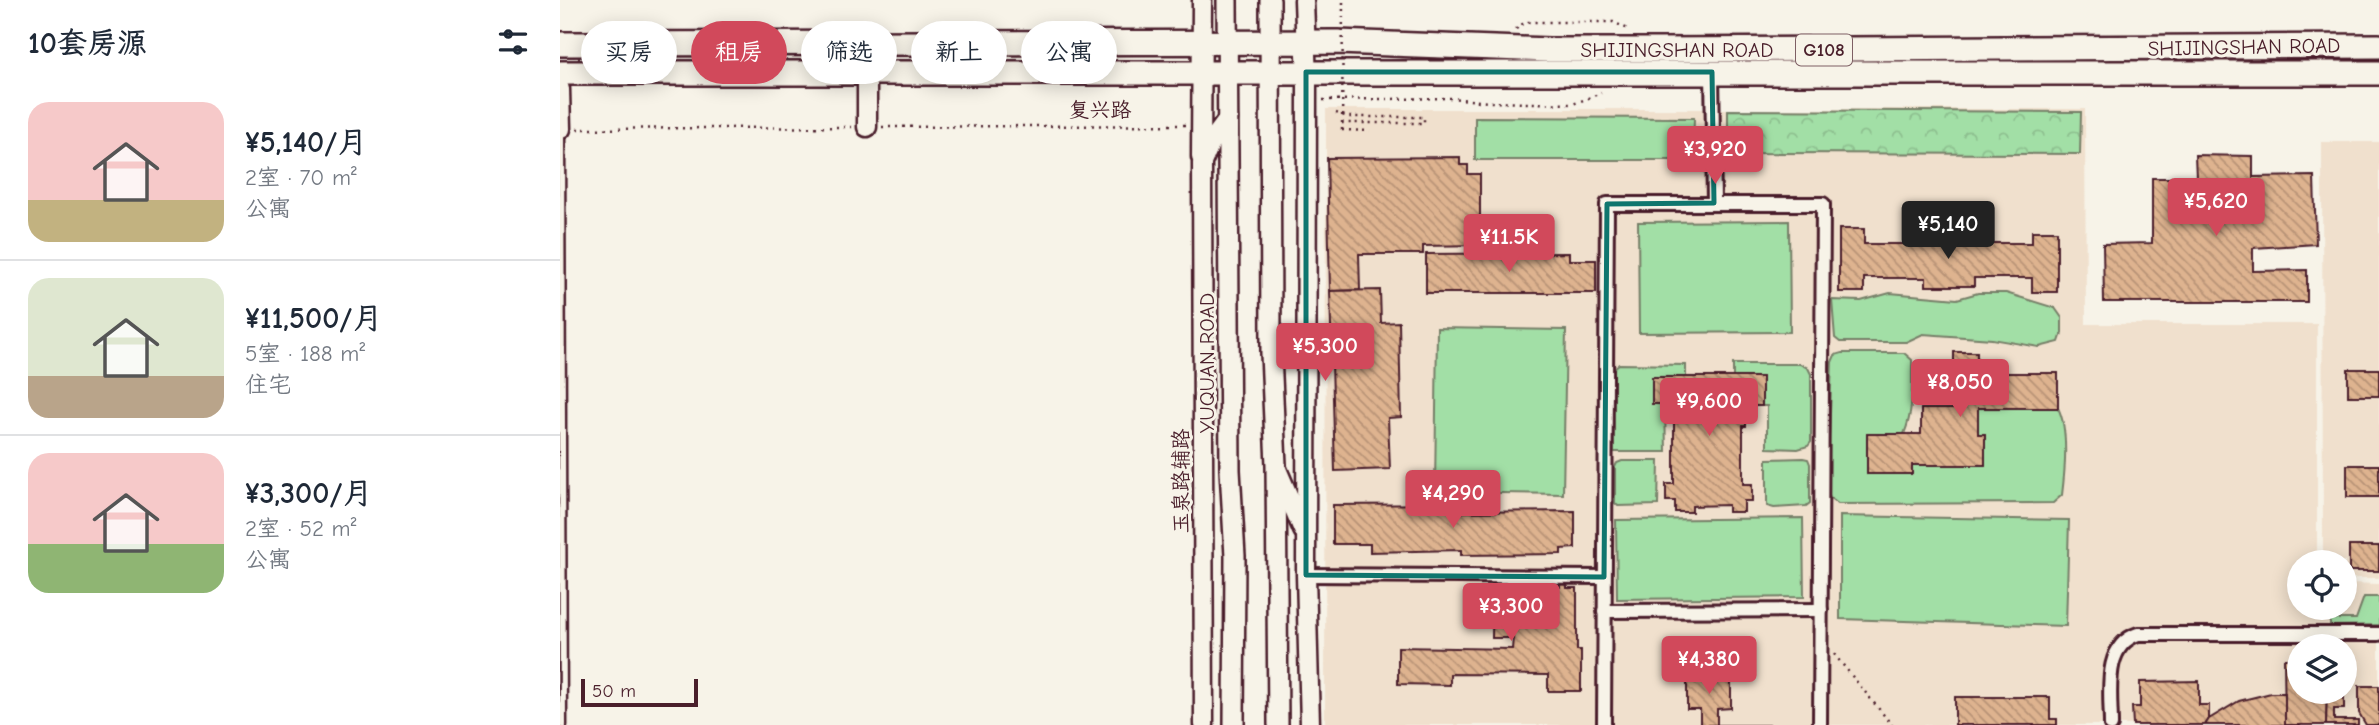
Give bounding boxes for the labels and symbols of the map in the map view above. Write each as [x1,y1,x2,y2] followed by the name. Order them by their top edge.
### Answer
[2147,33,2341,61] street label: SHIJINGSHAN ROAD
[1796,34,1852,66] road number: G108
[1581,38,1773,62] street label: SHIJINGSHAN ROAD
[1069,98,1132,122] street label: 复兴路
[1658,127,1772,186] pin: ¥3,920
[2159,178,2273,238] pin: ¥5,620
[1891,202,2005,261] pin: ¥5,140
[1452,215,1566,274] pin: ¥11.5K
[1195,293,1219,433] street label: YUQUAN ROAD
[1268,324,1382,383] pin: ¥5,300
[1903,360,2017,419] pin: ¥8,050
[1652,378,1766,438] pin: ¥9,600
[1169,429,1193,534] street label: 玉泉路辅路
[1396,470,1510,530] pin: ¥4,290
[1454,584,1568,643] pin: ¥3,300
[1652,636,1766,696] pin: ¥4,380
[581,676,698,708] scale bar

